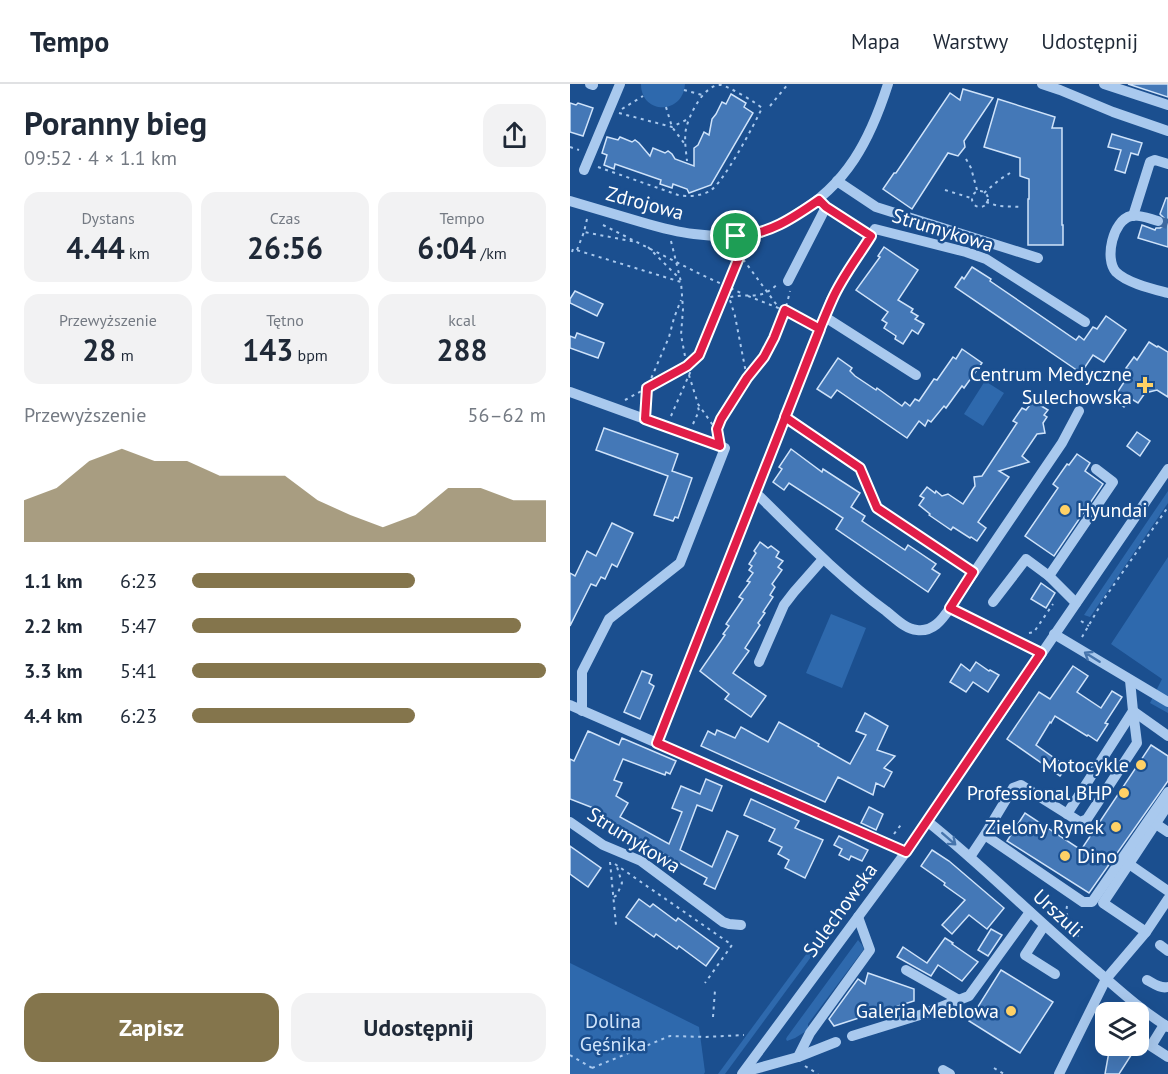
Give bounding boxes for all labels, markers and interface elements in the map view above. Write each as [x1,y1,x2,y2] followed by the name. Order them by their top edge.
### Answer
[30,23,109,60] text: Tempo
[851,28,900,55] text: Mapa
[933,28,1008,55] text: Warstwy
[1041,28,1138,55] text: Udostępnij
[24,101,207,144] text: Poranny bieg
[483,104,546,167] button: share
[24,145,177,171] text: 09:52 · 4 × 1.1 km
[603,180,687,226] street label: Zdrojowa
[889,202,997,258] street label: Strumykowa
[81,208,135,228] text: Dystans
[270,208,300,228] text: Czas
[439,208,485,228] text: Tempo
[710,210,761,261] pin
[719,219,752,252] icon: arrive
[66,228,125,267] text: 4.44
[247,228,323,267] text: 26:56
[417,228,476,267] text: 6:04
[125,243,150,263] text: km
[476,243,507,263] text: /km
[59,310,157,330] text: Przewyższenie
[266,310,304,330] text: Tętno
[448,310,476,330] text: kcal
[82,330,116,369] text: 28
[242,330,293,369] text: 143
[436,330,488,369] text: 288
[116,345,134,365] text: m
[293,345,328,365] text: bpm
[970,361,1132,410] place label: Centrum Medyczne Sulechowska
[1136,376,1154,394] marker: Centrum Medyczne Sulechowska
[24,402,146,428] text: Przewyższenie
[468,402,546,428] text: 56–62 m
[1077,497,1148,523] place label: Hyundai
[1058,503,1072,517] marker: Hyundai
[24,568,83,594] text: 1.1 km
[120,568,157,594] text: 6:23
[24,613,83,639] text: 2.2 km
[120,613,157,639] text: 5:47
[1084,650,1101,662] one-way arrow
[24,658,83,684] text: 3.3 km
[120,658,157,684] text: 5:41
[24,703,83,729] text: 4.4 km
[120,703,157,729] text: 6:23
[1042,752,1129,778] place label: Motocykle
[1134,758,1148,772] marker: Motocykle
[967,780,1112,806] place label: Professional BHP
[1117,786,1131,800] marker: Professional BHP
[583,801,685,879] street label: Strumykowa
[985,814,1104,840] place label: Zielony Rynek
[1109,820,1123,834] marker: Zielony Rynek
[941,832,956,846] one-way arrow
[1077,843,1117,869] place label: Dino
[1058,849,1072,863] marker: Dino
[797,858,883,962] street label: Sulechowska
[1027,883,1089,943] street label: Urszuli
[24,993,279,1062] button: Zapisz
[291,993,546,1062] button: Udostępnij
[856,998,999,1024] place label: Galeria Meblowa
[1095,1002,1149,1056] map controls
[1095,1002,1149,1056] button: layers
[1004,1004,1018,1018] marker: Galeria Meblowa
[580,1008,646,1057] park label: Dolina Gęśnika

